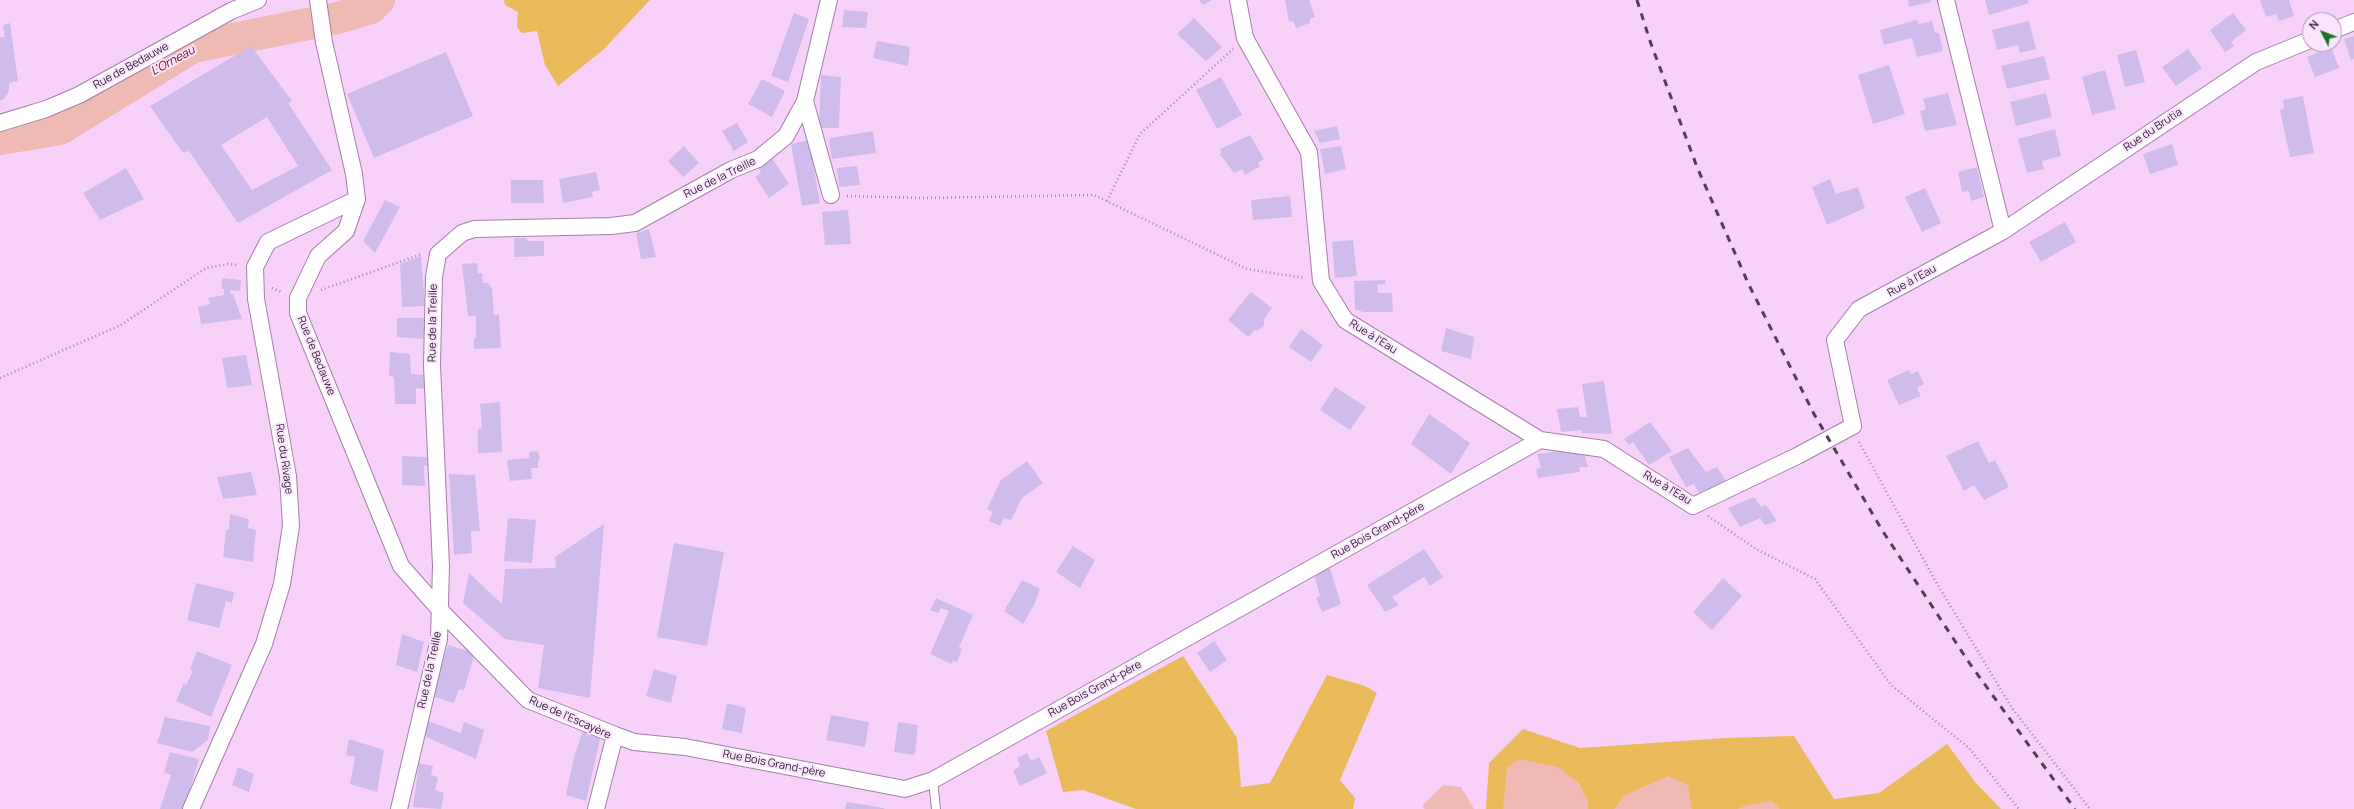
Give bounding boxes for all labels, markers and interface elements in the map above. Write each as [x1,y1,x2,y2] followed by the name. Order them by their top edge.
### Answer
[2302,12,2342,52] north arrow
[2305,16,2322,32] text: N
[91,40,171,92] street label: Rue de Bedauwe
[149,43,197,79] water label: L'Orneau
[2121,106,2185,154] street label: Rue du Brutia
[682,155,758,201] street label: Rue de la Treille
[1885,262,1939,300] street label: Rue à l'Eau
[426,284,440,362] street label: Rue de la Treille
[294,314,338,398] street label: Rue de Bedauwe
[1347,317,1399,357] street label: Rue à l'Eau
[273,423,295,495] street label: Rue du Rivage
[1640,468,1694,508] street label: Rue à l'Eau
[1329,500,1427,562] street label: Rue Bois Grand-père
[415,630,445,710] street label: Rue de la Treille
[1046,658,1144,720] street label: Rue Bois Grand-père
[527,694,613,742] street label: Rue de l'Escayère
[722,748,826,780] street label: Rue Bois Grand-père

